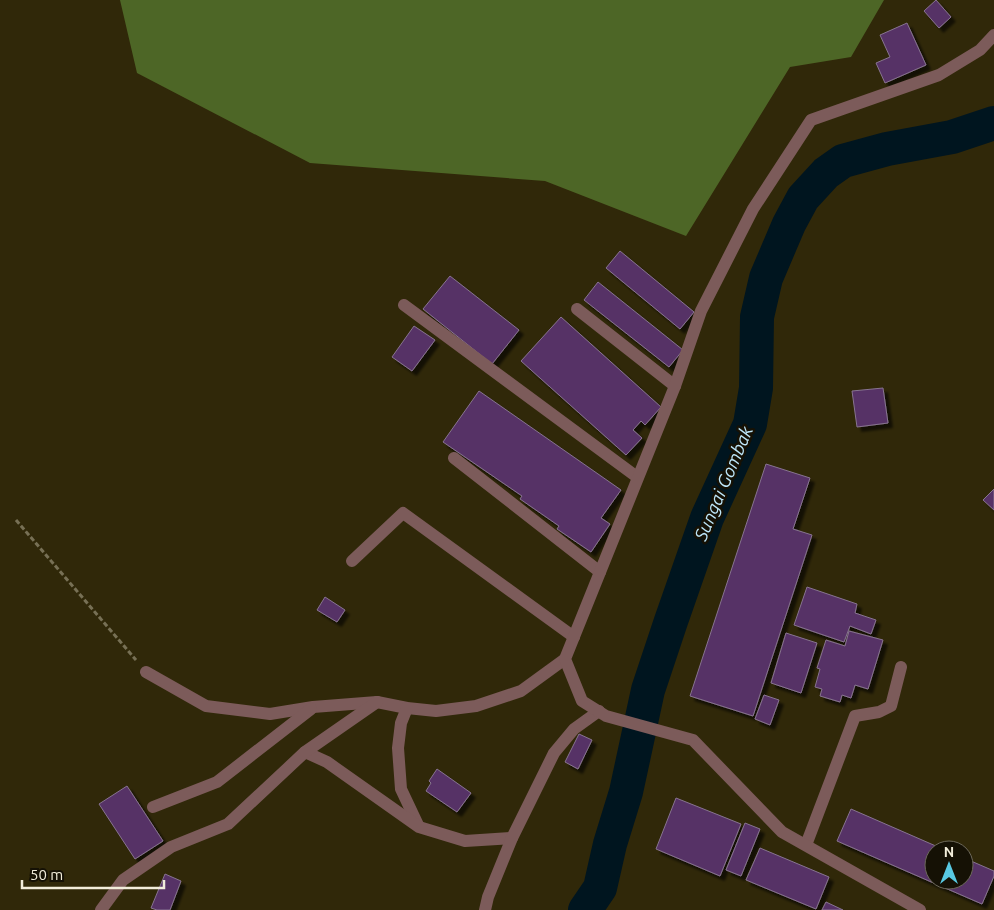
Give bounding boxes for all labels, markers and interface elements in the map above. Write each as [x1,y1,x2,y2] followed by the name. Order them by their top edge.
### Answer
[689,422,756,544] water label: Sungai Gombak
[924,840,974,890] north arrow
[944,844,954,860] text: N
[22,858,165,890] scale bar
[30,866,63,883] text: 50 m

